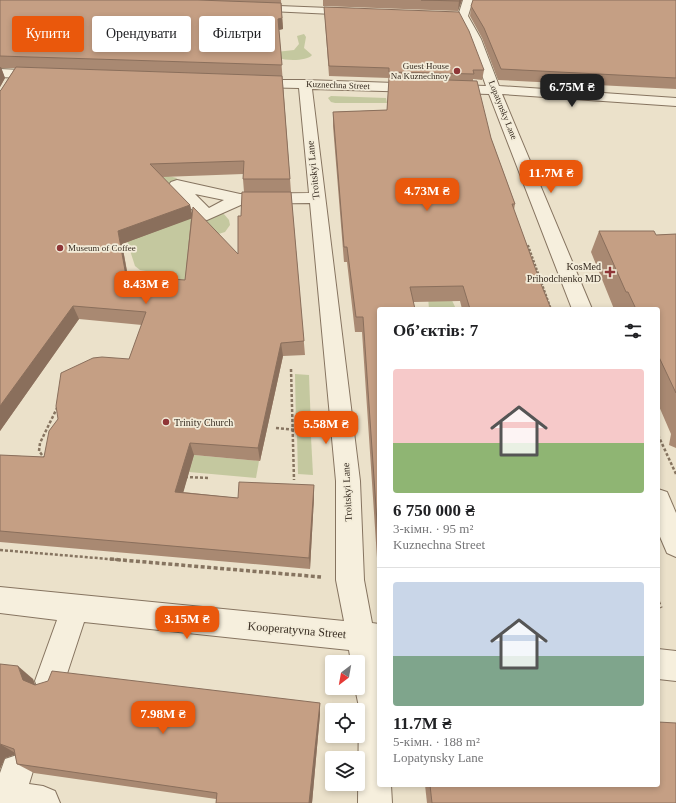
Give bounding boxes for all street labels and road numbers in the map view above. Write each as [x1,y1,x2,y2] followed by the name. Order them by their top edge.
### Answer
[306,79,371,91] street label: Kuznechna Street
[487,79,519,141] street label: Lopatynsky Lane
[304,140,322,200] street label: Troitskyi Lane
[340,462,354,522] street label: Troitskyi Lane
[247,619,348,641] street label: Kooperatyvna Street

